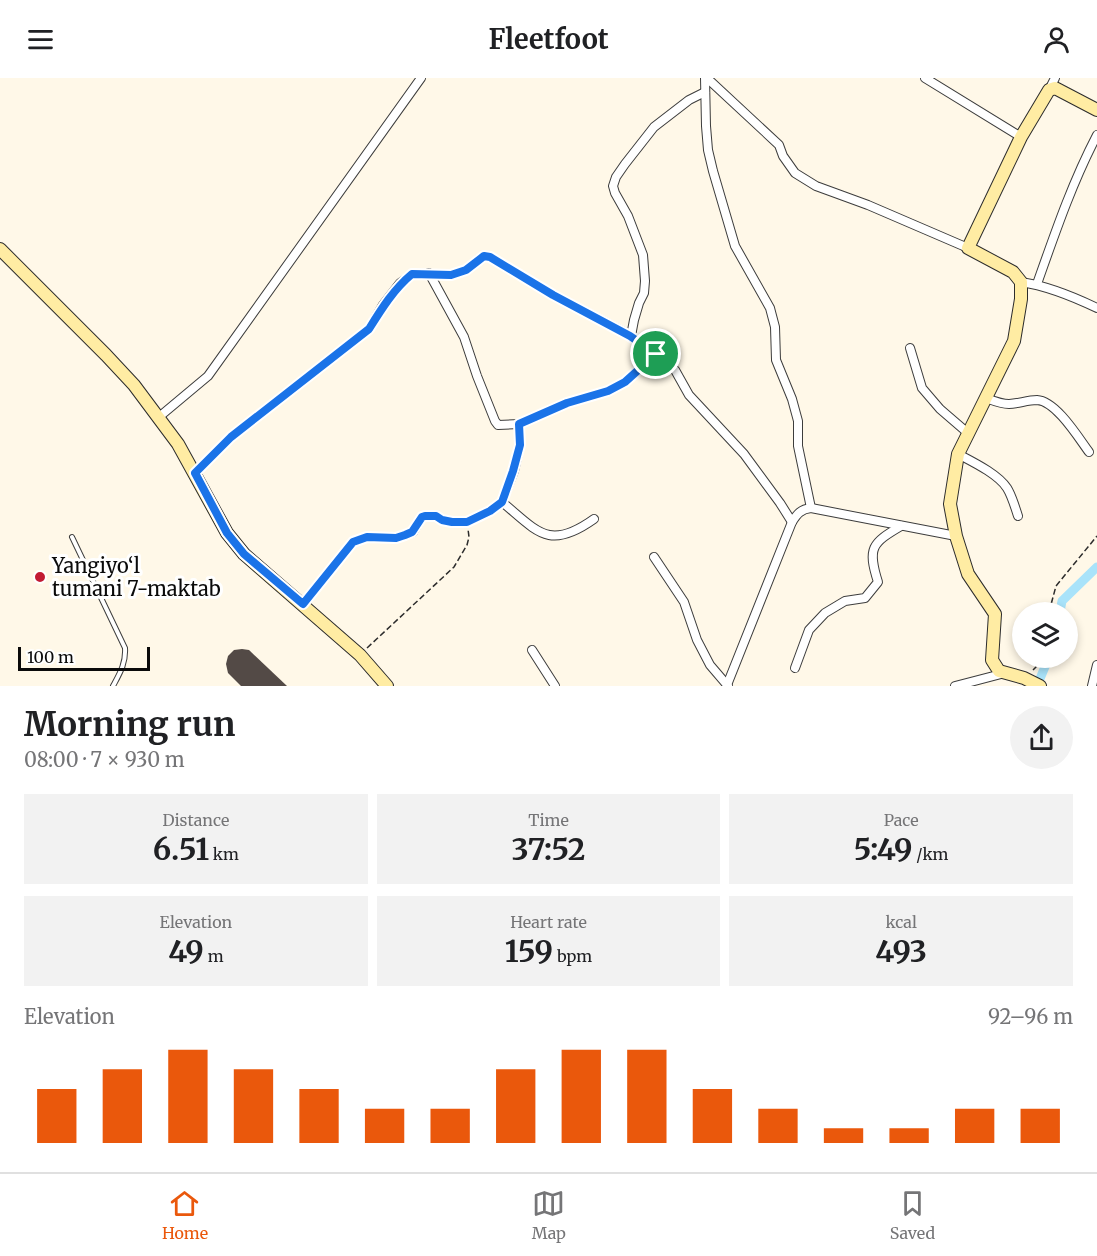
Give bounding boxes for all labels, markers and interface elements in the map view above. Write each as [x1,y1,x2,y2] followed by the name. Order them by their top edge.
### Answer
[488,22,609,56] text: Fleetfoot
[24,23,57,56] icon: menu
[1040,23,1073,56] icon: person
[630,328,681,379] pin
[639,337,672,370] icon: arrive
[51,553,221,601] place label: Yangiyo‘l tumani 7-maktab
[33,570,47,584] marker: Yangiyo‘l tumani 7-maktab
[1012,602,1078,668] map controls
[1012,602,1078,668] button: layers
[18,644,150,672] scale bar
[27,647,74,667] text: 100 m
[24,704,235,745] text: Morning run
[1010,706,1073,769] button: share
[24,747,185,772] text: 08:00 · 7 × 930 m
[162,810,229,830] text: Distance
[528,810,569,830] text: Time
[884,810,919,830] text: Pace
[153,830,209,868] text: 6.51
[512,830,585,868] text: 37:52
[854,830,912,868] text: 5:49
[209,844,239,864] text: km
[912,844,948,864] text: /km
[160,912,232,932] text: Elevation
[510,912,587,932] text: Heart rate
[885,912,917,932] text: kcal
[168,932,204,970] text: 49
[505,932,553,970] text: 159
[875,932,927,970] text: 493
[204,946,224,966] text: m
[553,946,592,966] text: bpm
[24,1004,115,1029] text: Elevation
[988,1004,1073,1029] text: 92–96 m
[162,1187,208,1243] tab: Home
[532,1187,566,1243] tab: Map
[890,1187,935,1243] tab: Saved

